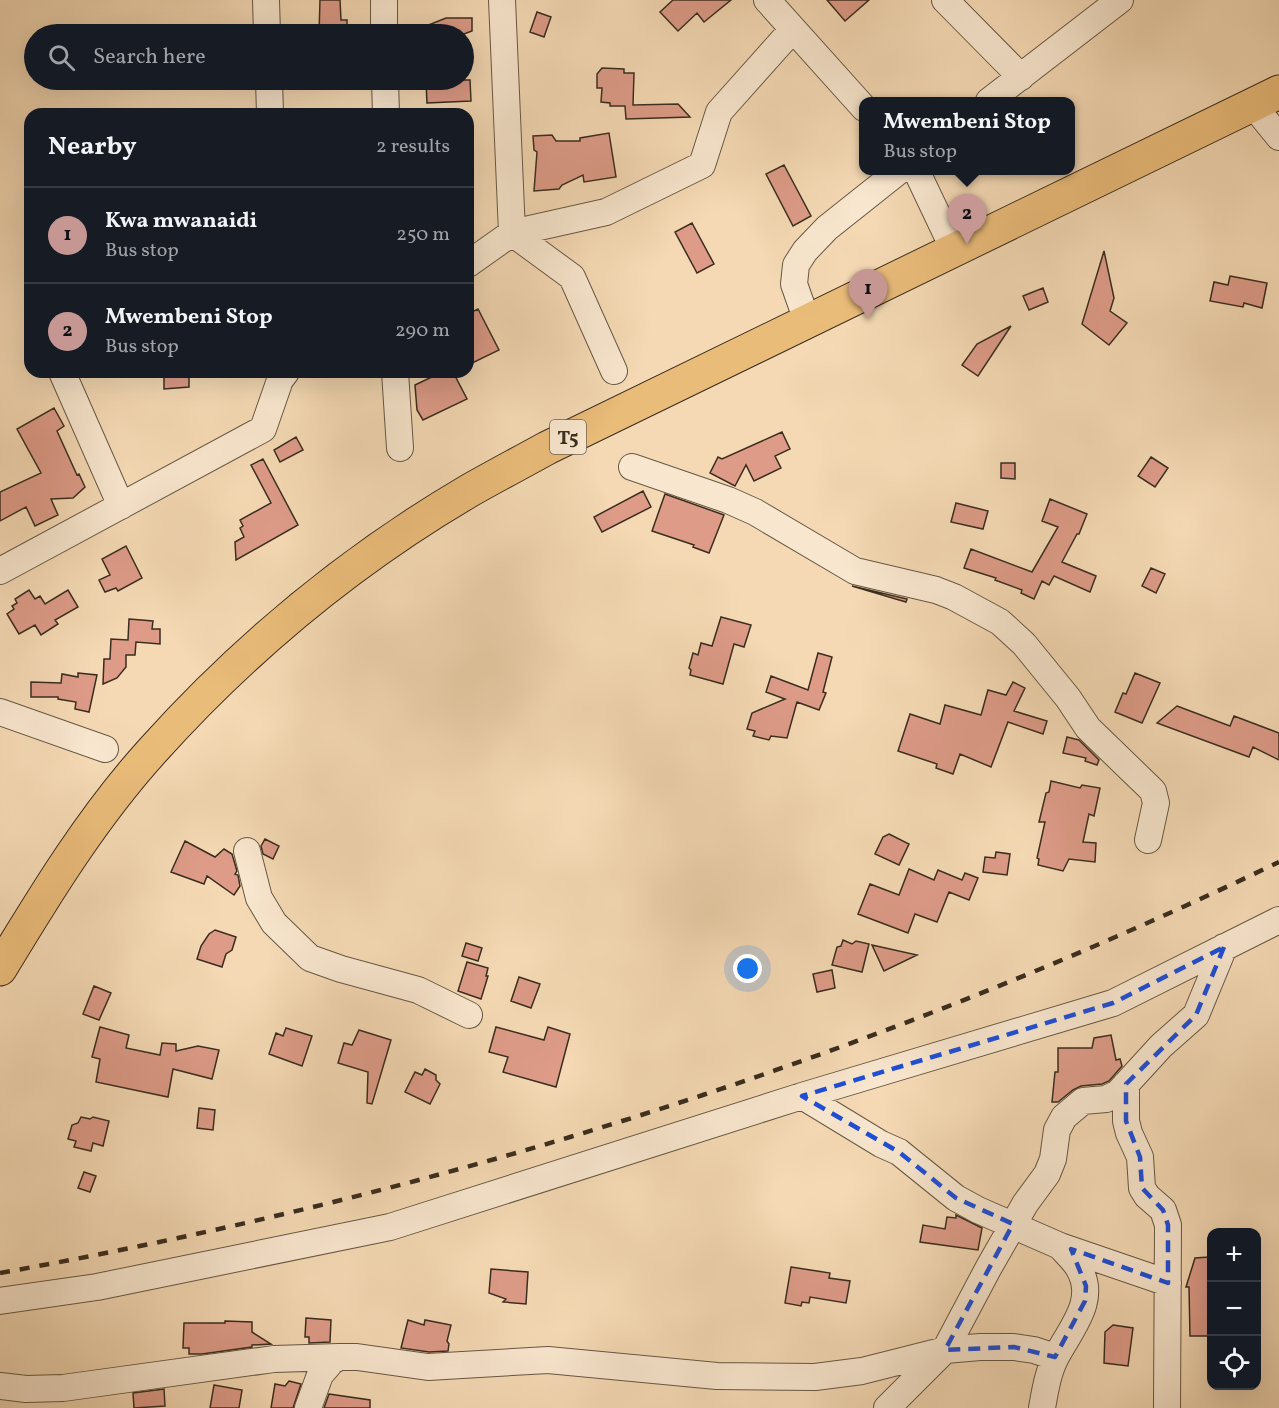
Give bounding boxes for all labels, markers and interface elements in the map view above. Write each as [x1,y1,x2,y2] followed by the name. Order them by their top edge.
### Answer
[24,24,474,90] search box
[45,41,78,74] icon: search
[93,42,206,73] text: Search here
[859,97,1075,175] popup
[883,107,1051,138] text: Mwembeni Stop
[48,129,137,165] text: Nearby
[376,133,450,161] text: 2 results
[883,138,957,166] text: Bus stop
[948,194,986,244] pin: 2
[105,206,257,237] text: Kwa mwanaidi
[63,221,72,249] text: 1
[396,221,450,249] text: 250 m
[105,237,179,265] text: Bus stop
[848,270,888,319] pin: 1
[105,302,273,333] text: Mwembeni Stop
[62,317,73,345] text: 2
[395,317,450,345] text: 290 m
[105,333,179,361] text: Bus stop
[550,420,586,454] road number: T5
[733,954,762,983] your location
[1207,1228,1261,1390] map controls
[1207,1228,1261,1282] button: +
[1207,1282,1261,1336] button: −
[1207,1336,1261,1390] button: locate

